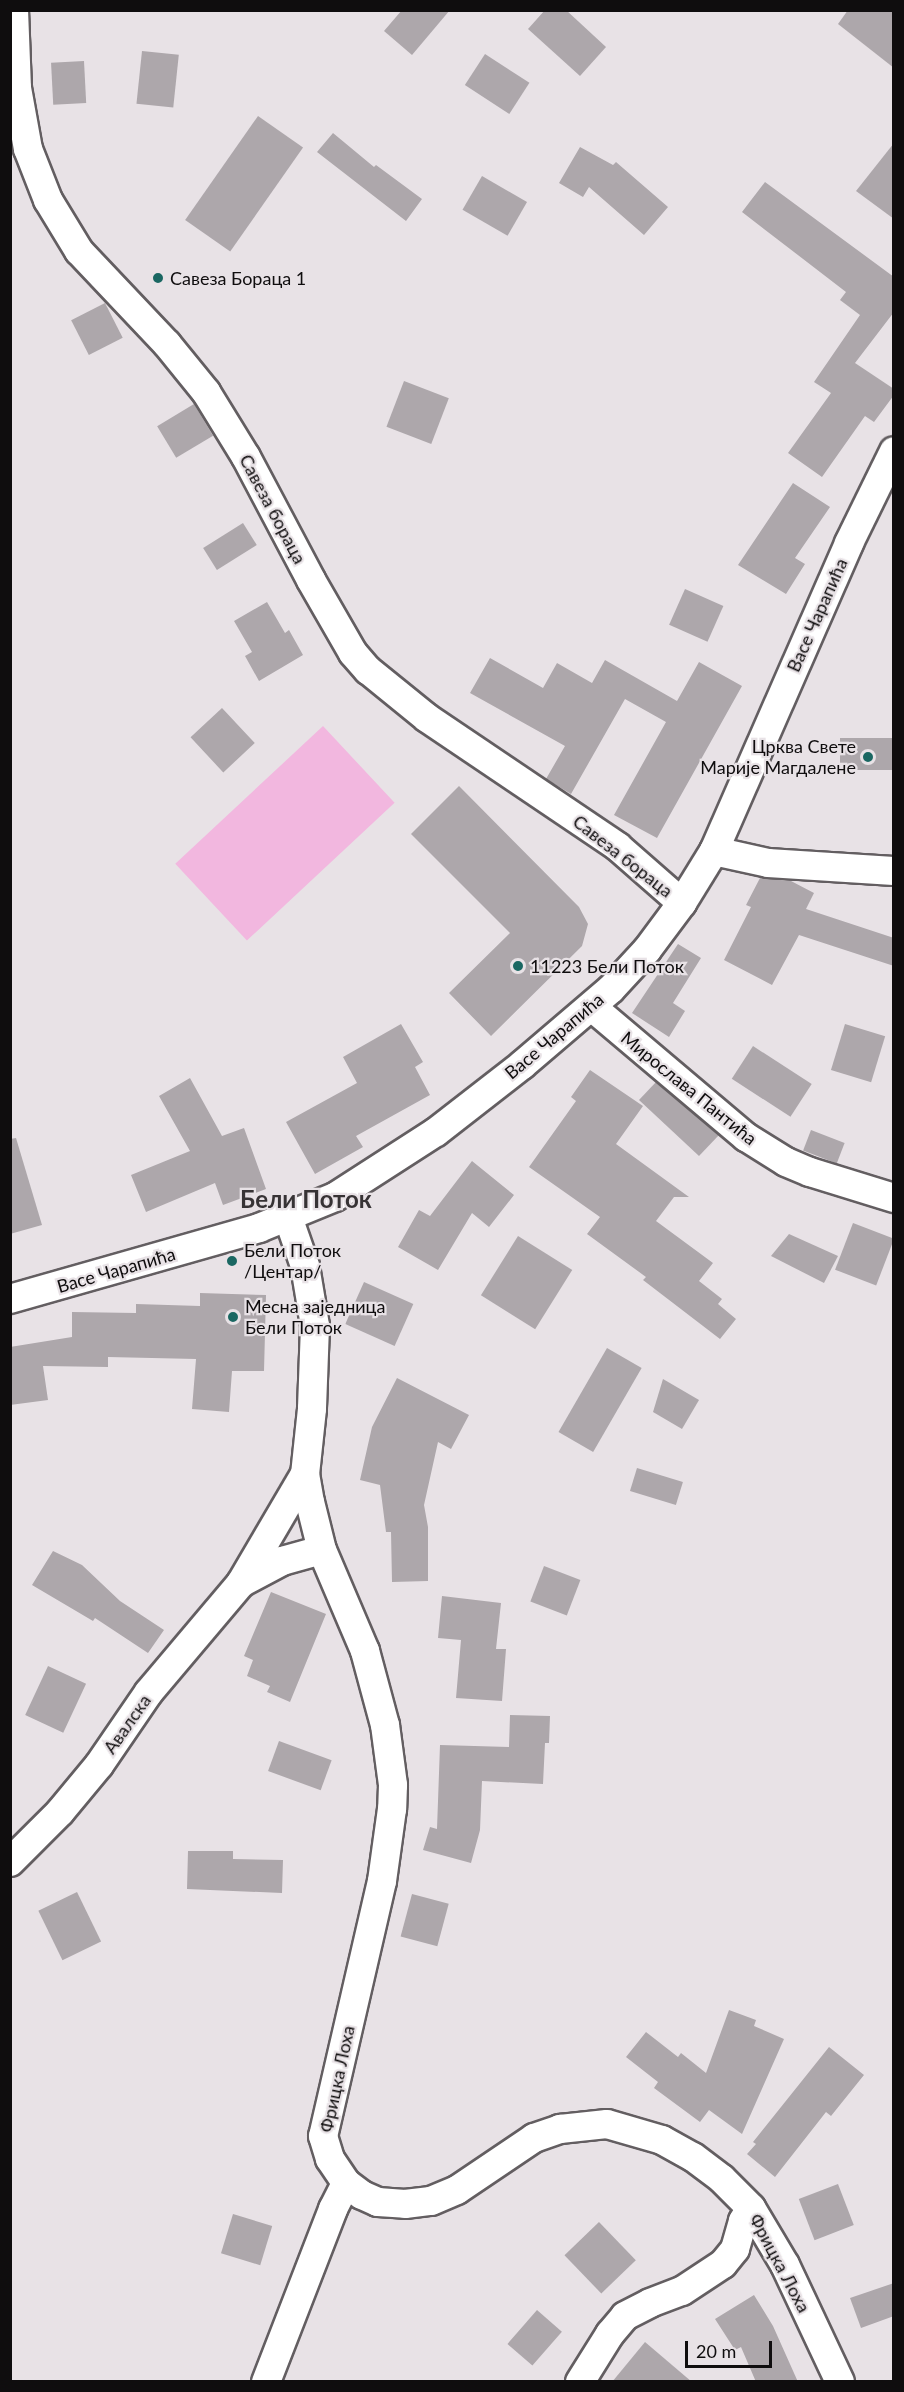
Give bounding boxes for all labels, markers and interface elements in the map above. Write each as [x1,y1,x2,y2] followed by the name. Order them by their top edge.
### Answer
[170,267,306,289] place label: Савеза Бораца 1
[151,271,165,285] marker: Савеза Бораца 1
[235,451,311,567] street label: Савеза бораца
[782,555,852,675] street label: Васе Чарапића
[700,736,856,778] place label: Црква Свете Марије Магдалене
[861,750,875,764] marker: Црква Свете Марије Магдалене
[569,810,677,902] street label: Савеза бораца
[530,955,684,977] place label: 11223 Бели Поток
[511,959,525,973] marker: 11223 Бели Поток
[500,988,608,1084] street label: Васе Чарапића
[617,1027,761,1149] street label: Мирослава Пантића
[240,1185,372,1213] district label: Бели Поток
[244,1240,341,1282] place label: Бели Поток /Центар/
[54,1243,178,1297] street label: Васе Чарапића
[225,1254,239,1268] marker: Бели Поток /Центар/
[245,1296,385,1338] place label: Месна заједница Бели Поток
[226,1310,240,1324] marker: Месна заједница Бели Поток
[99,1690,155,1758] street label: Авалска
[315,2024,359,2134] street label: Фрицка Лоха
[745,2210,815,2316] street label: Фрицка Лоха
[688,2329,775,2367] scale bar
[696,2340,736,2362] text: 20 m

